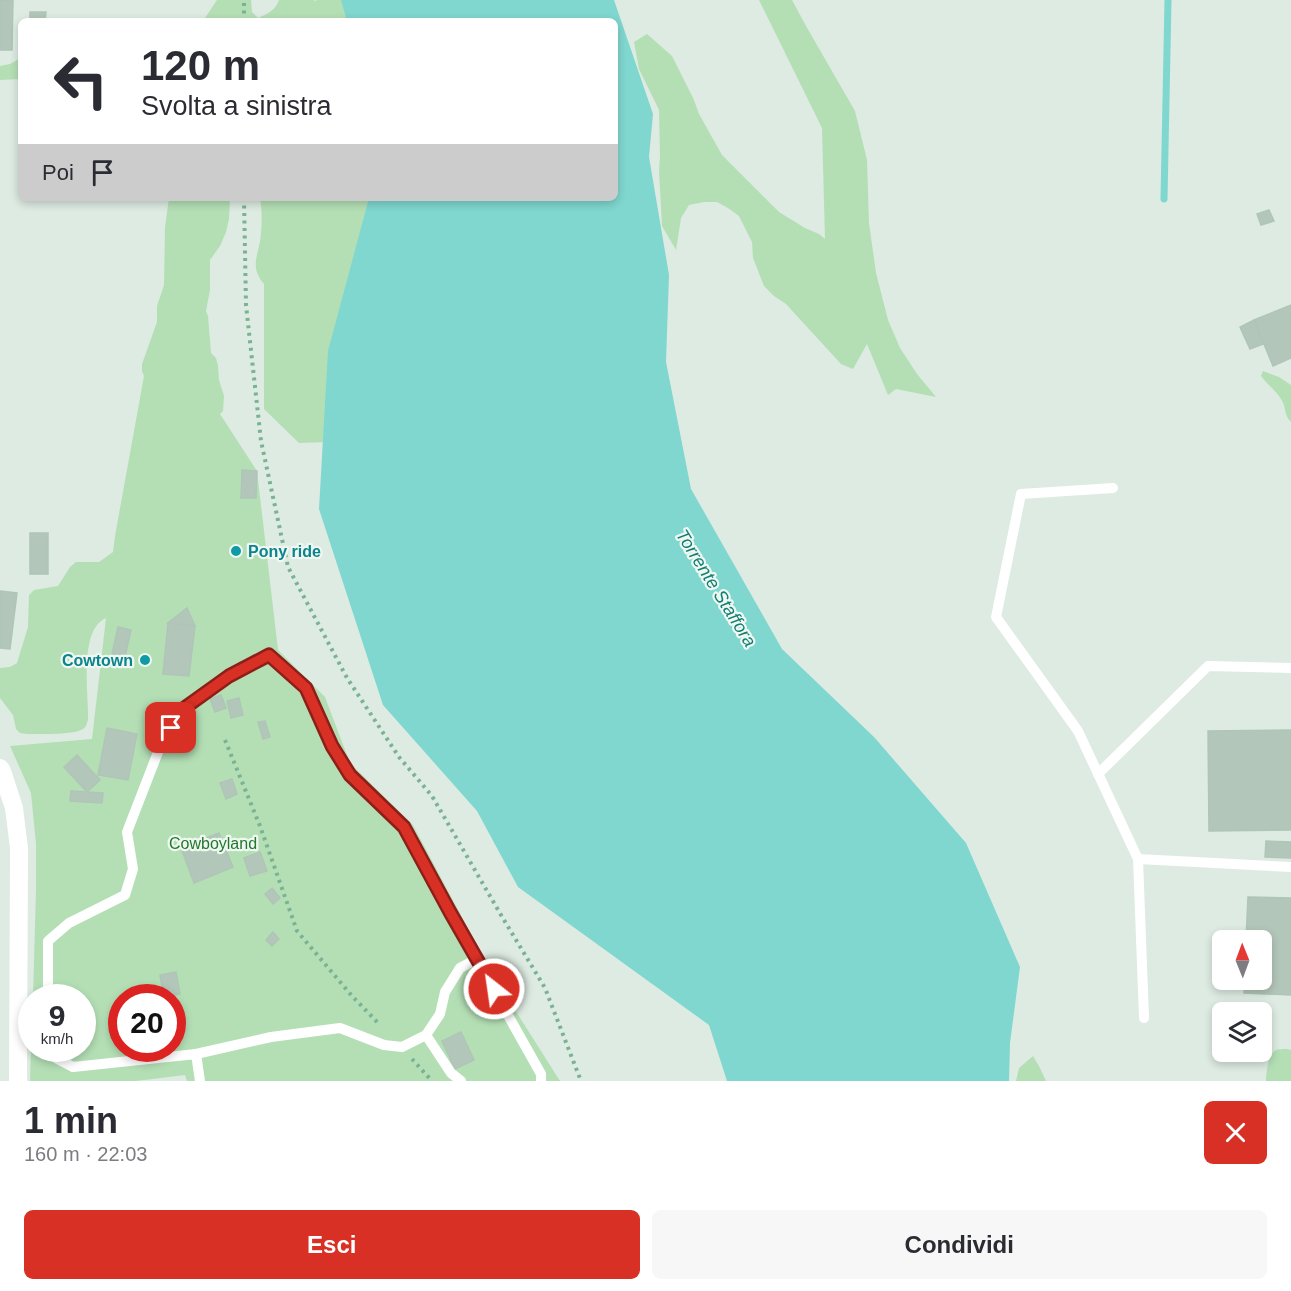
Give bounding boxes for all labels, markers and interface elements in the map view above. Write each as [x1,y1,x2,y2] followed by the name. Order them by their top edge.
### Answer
[42,42,120,120] icon: left
[141,42,260,89] text: 120 m
[141,91,332,121] text: Svolta a sinistra
[86,156,119,189] icon: arrive
[42,160,74,185] text: Poi
[672,526,760,650] water label: Torrente Staffora
[248,543,321,560] place label: Pony ride
[229,544,243,558] marker: Pony ride
[62,652,133,669] place label: Cowtown
[138,653,152,667] marker: Cowtown
[145,702,196,753] pin
[154,711,187,744] icon: arrive
[169,835,257,852] park label: Cowboyland
[1212,930,1272,990] north arrow
[1212,930,1272,1062] map controls
[462,957,526,1021] position arrow
[108,984,186,1062] speed limit sign: 20
[49,999,65,1032] text: 9
[1212,1002,1272,1062] button: layers
[41,1030,73,1047] text: km/h
[24,1100,118,1141] text: 1 min
[1204,1101,1267,1164] button: close
[24,1143,147,1165] text: 160 m · 22:03
[24,1210,640,1279] button: Esci
[652,1210,1267,1279] button: Condividi

